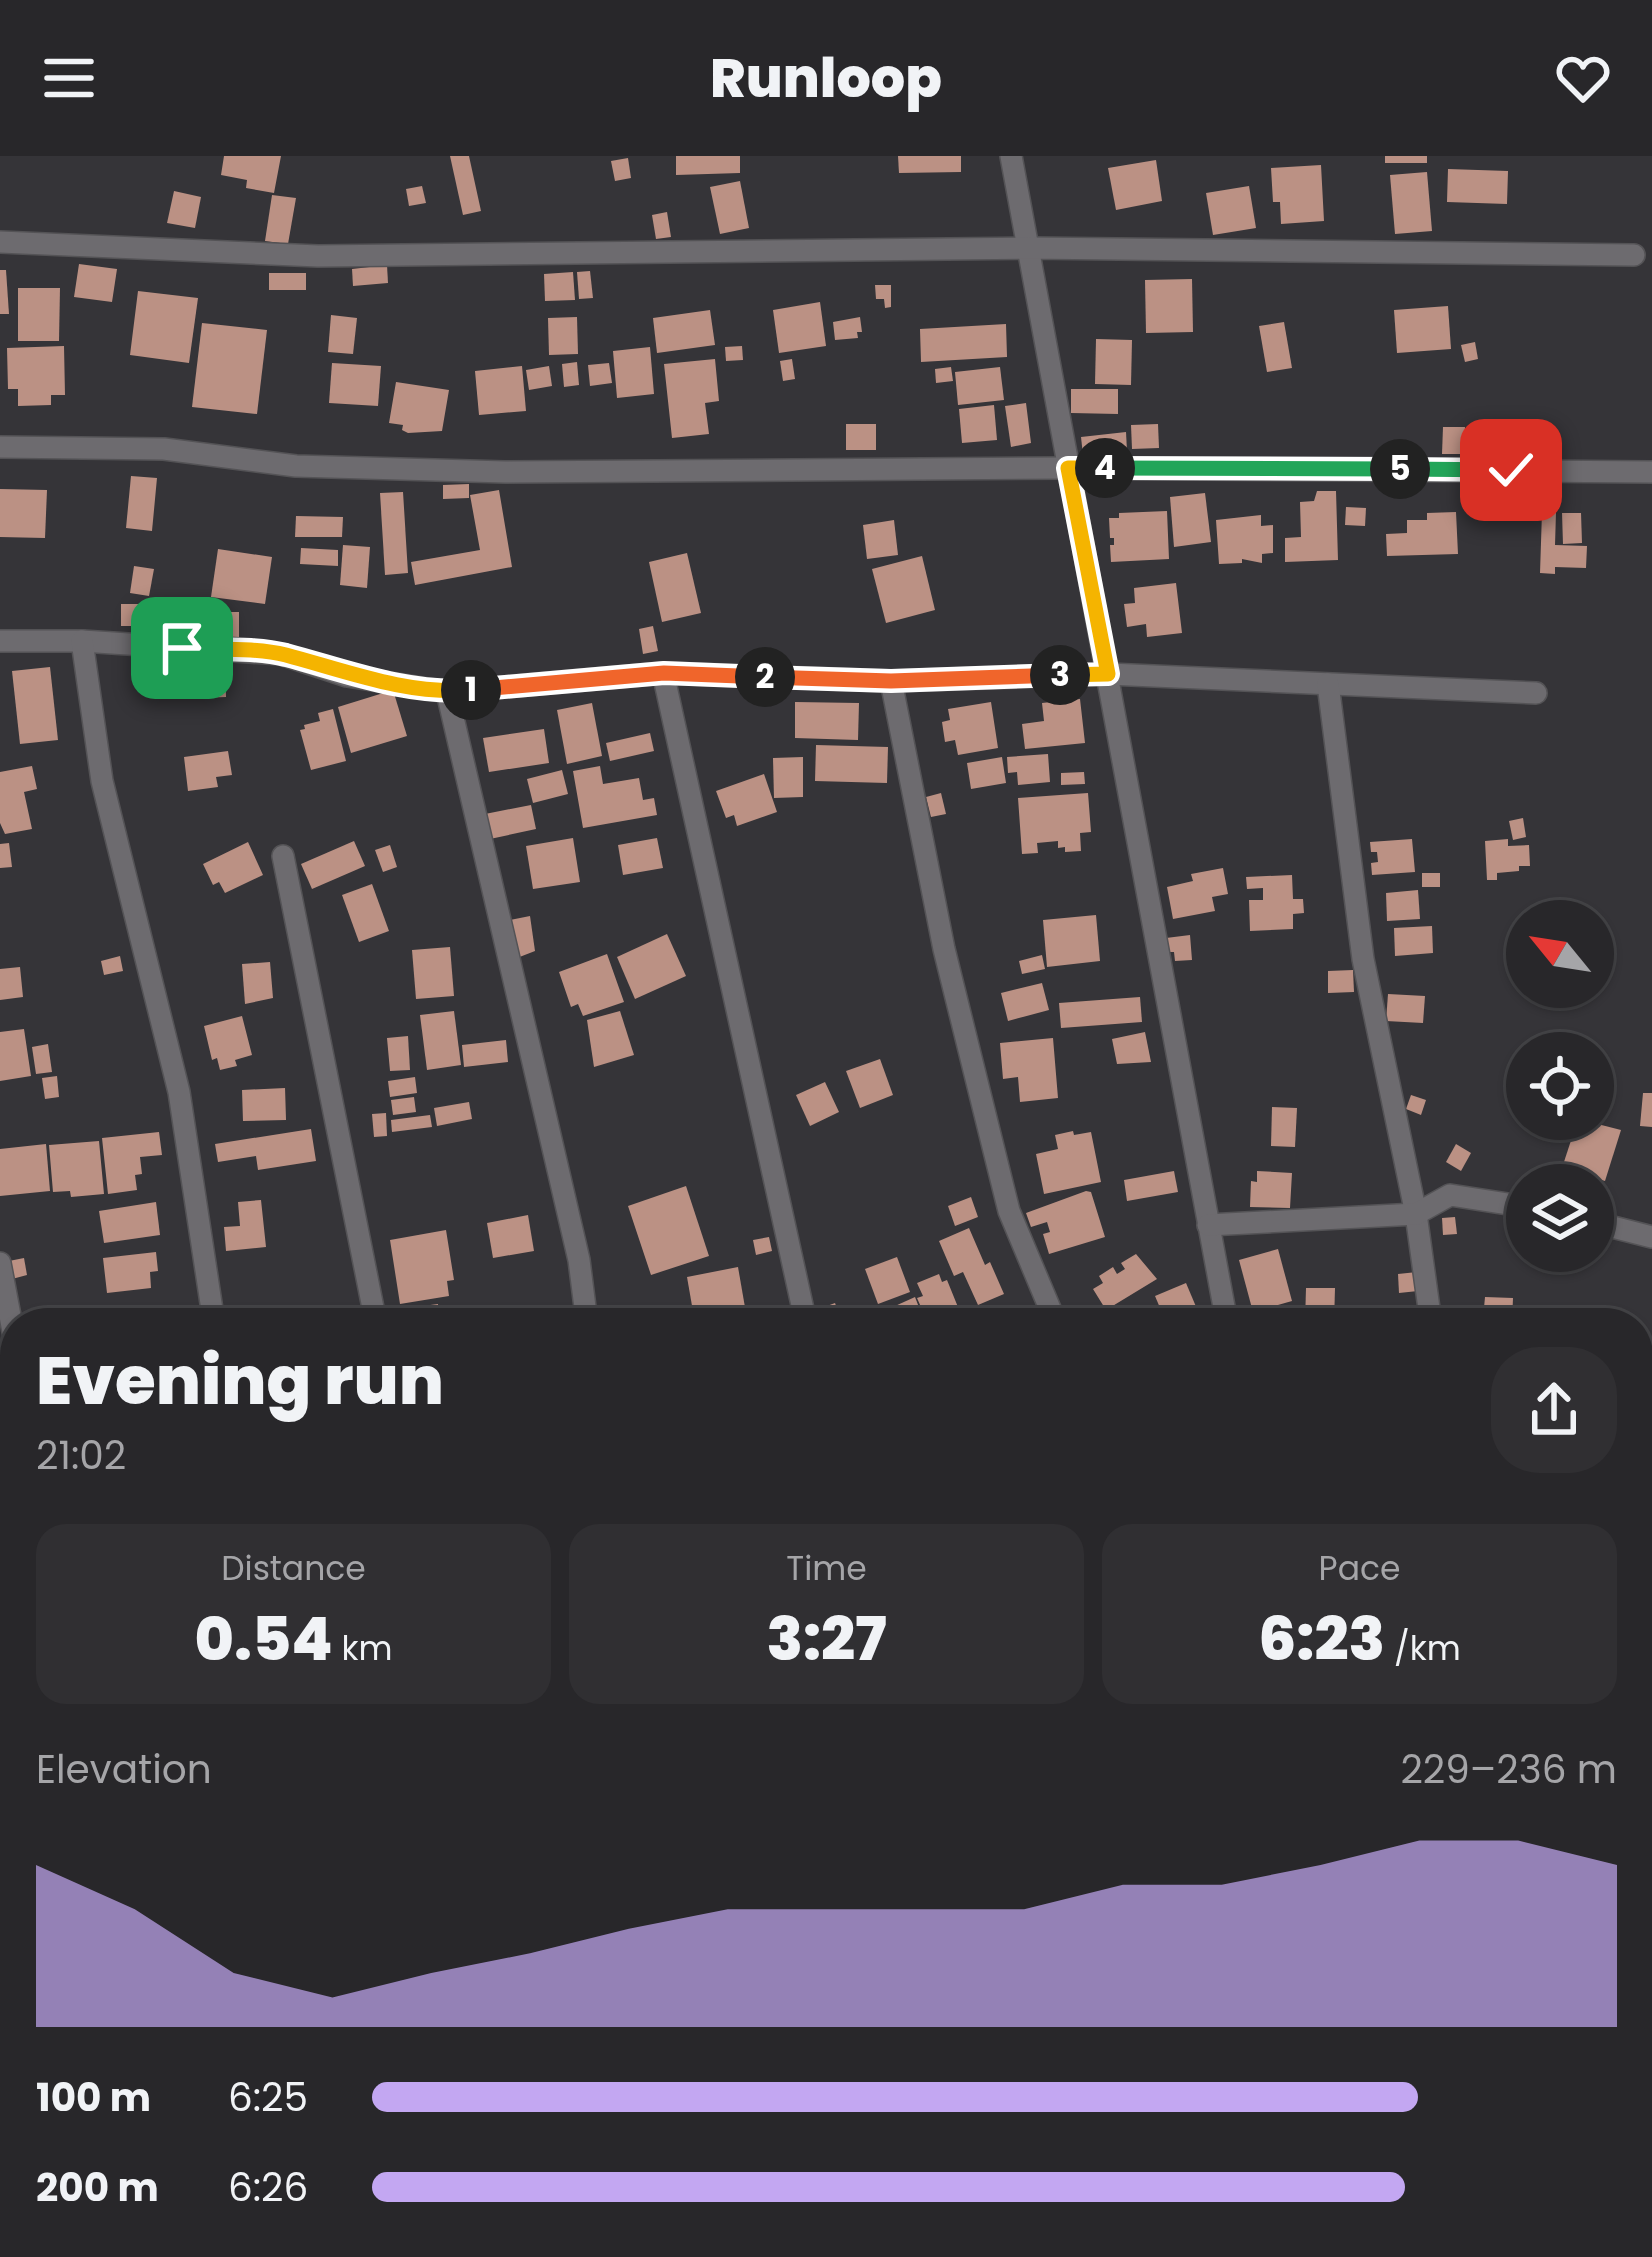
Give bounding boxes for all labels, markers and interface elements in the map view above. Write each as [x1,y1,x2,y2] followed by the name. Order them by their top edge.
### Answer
[710,40,942,116] text: Runloop
[36,45,102,111] icon: menu
[1550,45,1616,111] icon: heart
[1460,419,1562,521] pin
[1478,437,1544,503] icon: check
[1075,438,1135,498] pin: 4
[1370,439,1430,499] pin: 5
[1094,444,1116,491] text: 4
[1389,445,1411,492] text: 5
[131,597,233,699] pin
[149,615,215,681] icon: arrive
[1030,645,1090,705] pin: 3
[735,647,795,707] pin: 2
[1050,651,1070,698] text: 3
[756,653,774,700] text: 2
[441,660,501,720] pin: 1
[465,666,477,713] text: 1
[1506,900,1614,1008] north arrow
[1506,900,1614,1272] map controls
[1506,1032,1614,1140] button: locate
[1506,1164,1614,1272] button: layers
[36,1335,444,1427] text: Evening run
[1491,1347,1617,1473] button: share
[36,1428,126,1483] text: 21:02
[221,1545,366,1592] text: Distance
[786,1545,867,1592] text: Time
[1319,1545,1400,1592] text: Pace
[194,1597,333,1681] text: 0.54
[766,1597,887,1681] text: 3:27
[1258,1597,1385,1681] text: 6:23
[333,1625,393,1672] text: km
[1385,1625,1461,1672] text: /km
[36,1742,212,1797] text: Elevation
[1400,1742,1617,1797] text: 229–236 m
[36,2070,151,2125] text: 100 m
[228,2070,308,2125] text: 6:25
[36,2160,159,2215] text: 200 m
[228,2160,308,2215] text: 6:26

